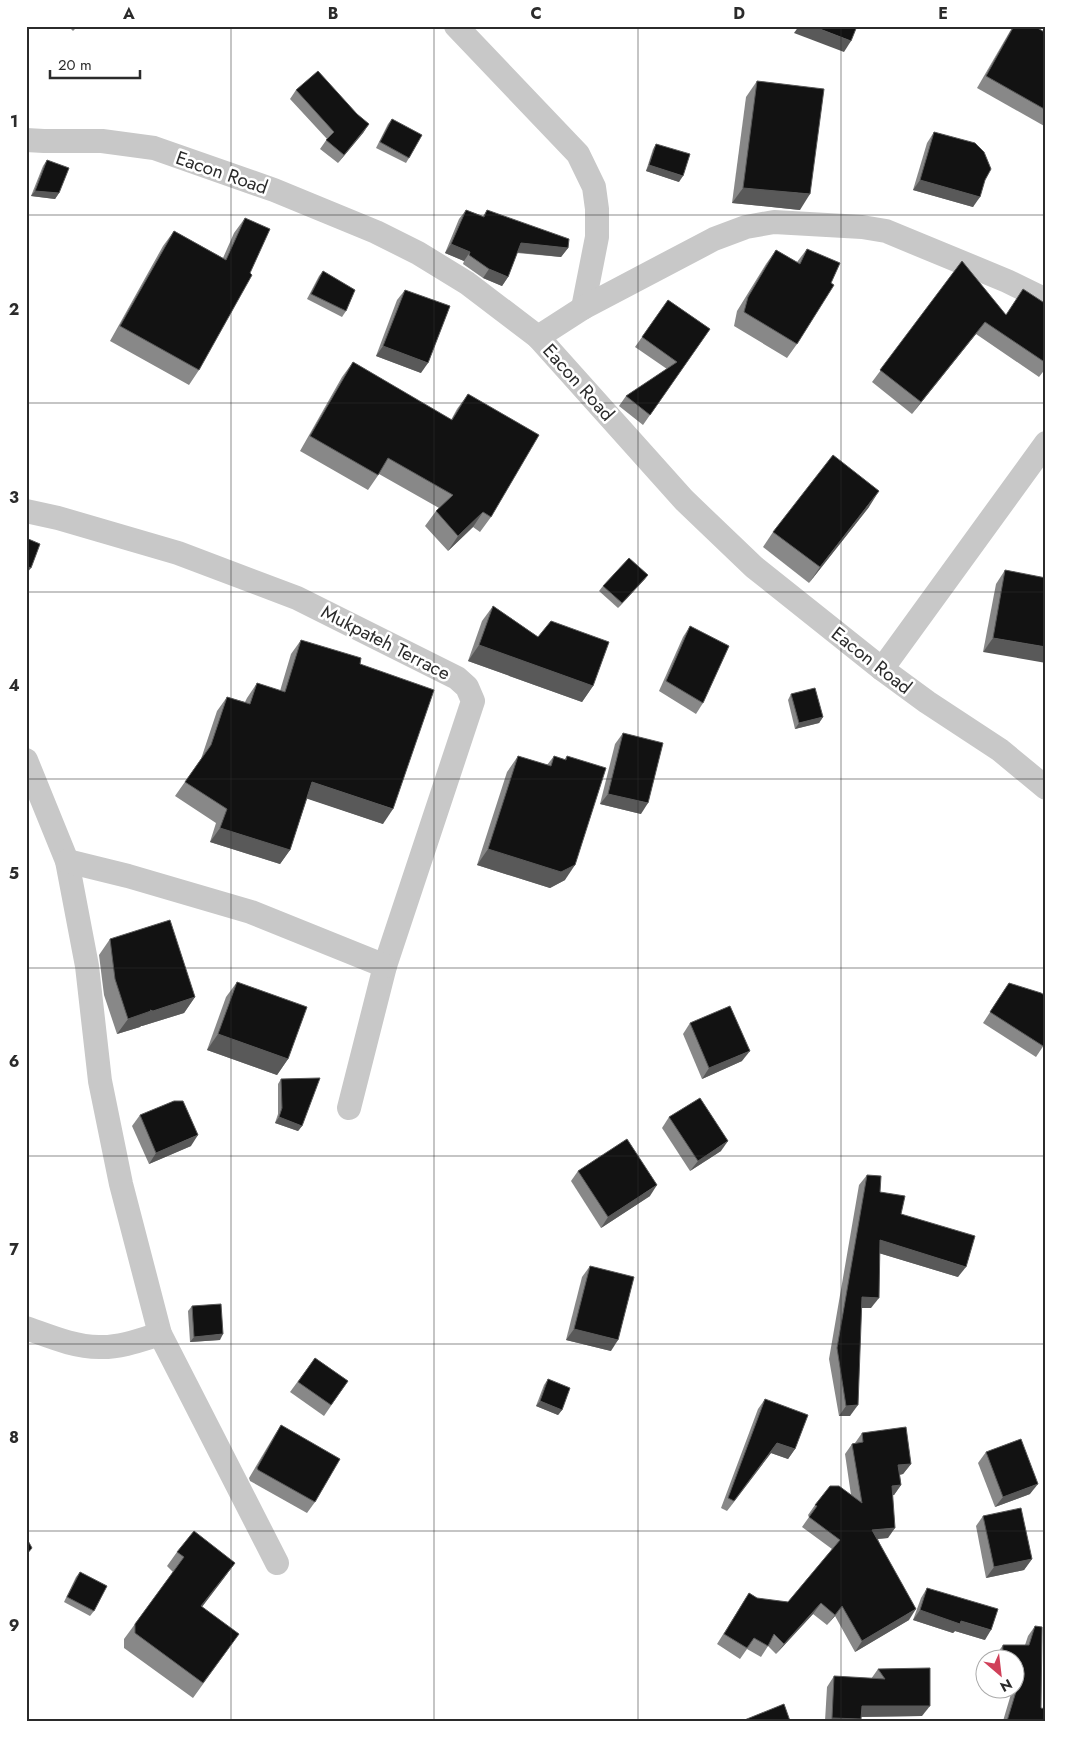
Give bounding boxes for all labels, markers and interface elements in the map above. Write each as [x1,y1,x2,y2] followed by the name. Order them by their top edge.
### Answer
[122,2,135,25] text: A
[328,2,338,25] text: B
[530,2,542,25] text: C
[733,2,745,25] text: D
[938,2,948,25] text: E
[50,48,140,80] scale bar
[58,54,92,76] text: 20 m
[10,110,18,133] text: 1
[172,144,271,201] street label: Eacon Road
[9,298,19,321] text: 2
[537,338,621,427] street label: Eacon Road
[9,486,19,509] text: 3
[317,598,455,687] street label: Mukpateh Terrace
[826,620,918,700] street label: Eacon Road
[8,674,20,697] text: 4
[9,862,19,885] text: 5
[9,1050,19,1073] text: 6
[9,1238,19,1261] text: 7
[9,1426,19,1449] text: 8
[9,1614,19,1637] text: 9
[974,1650,1024,1700] north arrow
[996,1674,1016,1697] text: N

